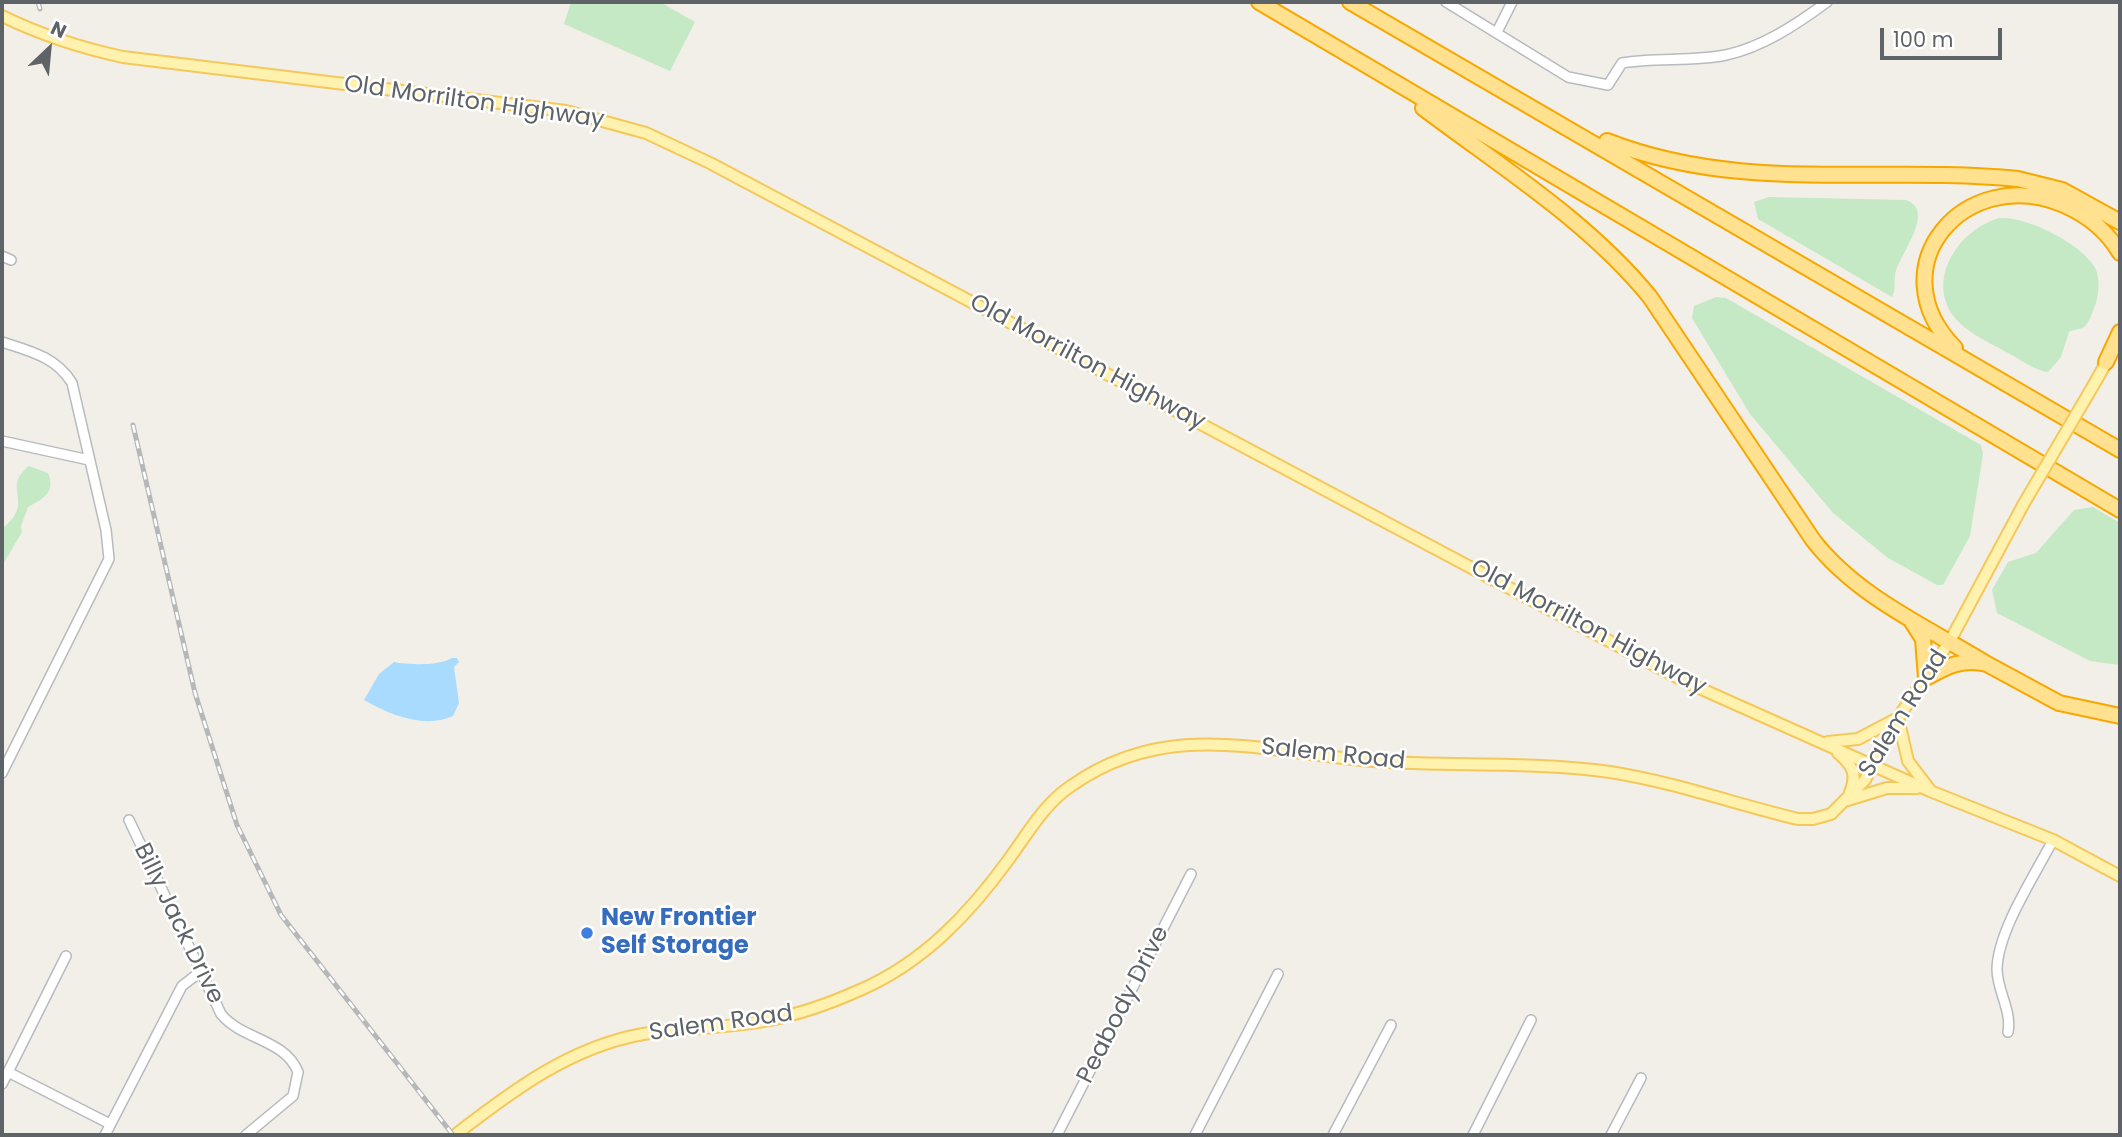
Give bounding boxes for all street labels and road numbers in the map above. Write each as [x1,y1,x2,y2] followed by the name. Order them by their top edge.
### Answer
[342,70,606,136] street label: Old Morrilton Highway
[964,289,1210,437] street label: Old Morrilton Highway
[1465,554,1711,702] street label: Old Morrilton Highway
[1853,645,1955,783] street label: Salem Road
[1260,733,1406,777] street label: Salem Road
[127,839,229,1009] street label: Billy Jack Drive
[1072,921,1176,1089] street label: Peabody Drive
[647,1000,795,1048] street label: Salem Road

